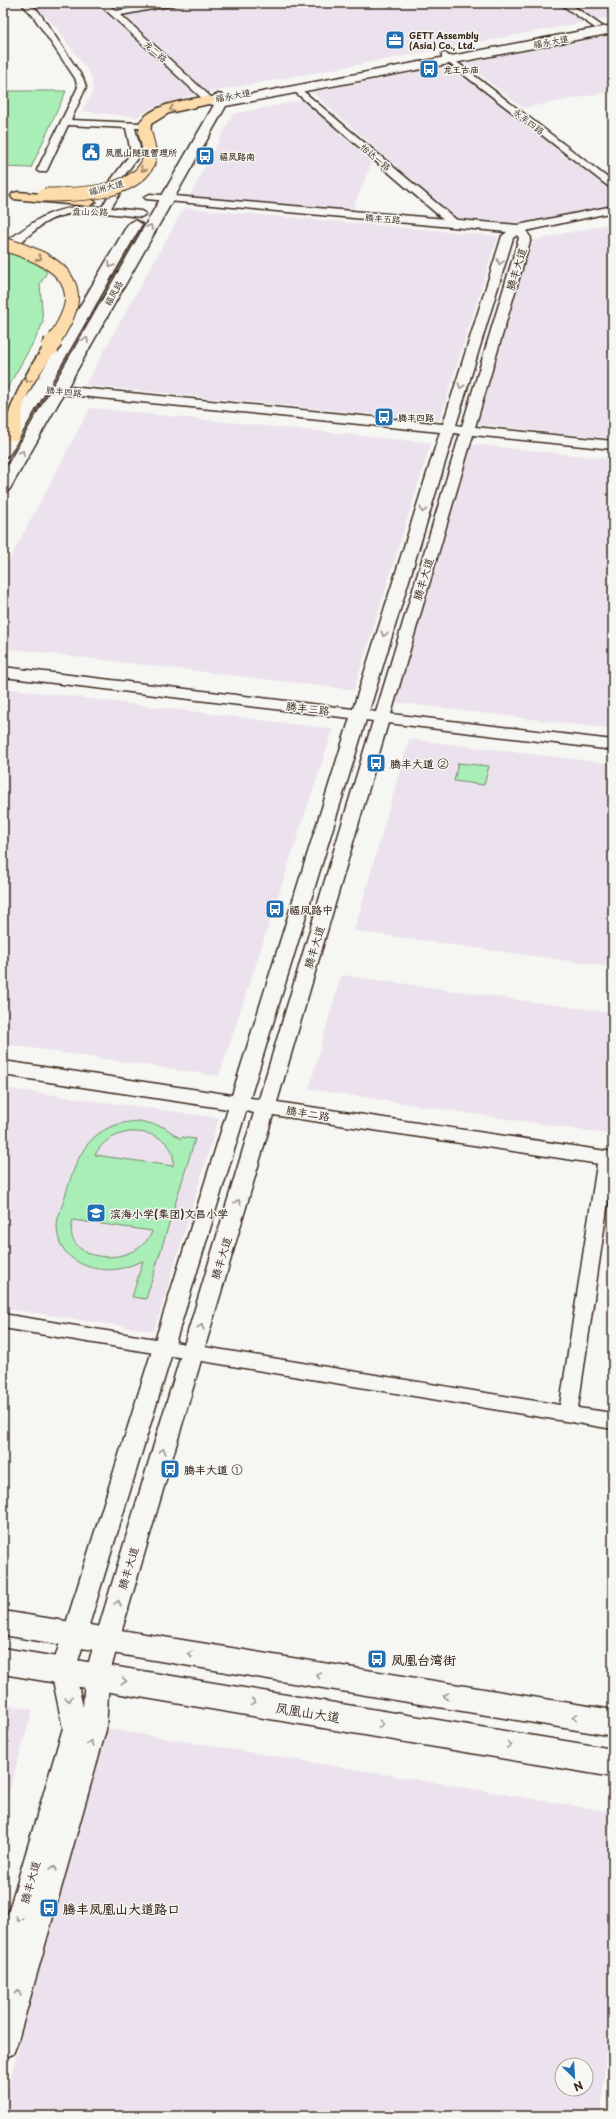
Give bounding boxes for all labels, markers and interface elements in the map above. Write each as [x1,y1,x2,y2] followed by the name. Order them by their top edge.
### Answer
[409,28,479,52] place label: GETT Assembly (Asia) Co., Ltd.
[384,29,406,51] office icon: GETT Assembly (Asia) Co., Ltd.
[532,31,570,51] street label: 福永大道
[141,37,171,65] street label: 龙二路
[418,58,440,80] bus stop icon: 龙王古庙
[443,62,479,76] place label: 龙王古庙
[214,85,252,105] street label: 福永大道
[168,104,175,112] one-way arrow
[511,104,547,138] street label: 永丰四路
[358,140,394,174] street label: 怡达一路
[80,141,102,163] public building icon: 凤凰山隧道管理所
[105,145,177,159] place label: 凤凰山隧道管理所
[194,145,216,167] bus stop icon: 福凤路南
[219,149,255,163] place label: 福凤路南
[141,165,148,172] one-way arrow
[87,176,125,198] street label: 福洲大道
[72,204,108,218] street label: 盘山公路
[364,209,402,227] street label: 腾丰五路
[146,224,153,231] one-way arrow
[501,245,531,293] street label: 腾丰大道
[35,253,43,260] one-way arrow
[496,258,505,265] one-way arrow
[108,261,115,268] one-way arrow
[100,278,126,308] street label: 福凤路
[82,337,89,344] one-way arrow
[25,376,33,383] one-way arrow
[45,382,83,400] street label: 腾丰四路
[458,382,466,389] one-way arrow
[373,406,395,428] bus stop icon: 腾丰四路
[398,410,434,424] place label: 腾丰四路
[18,450,25,458] one-way arrow
[419,506,428,513] one-way arrow
[408,555,438,603] street label: 腾丰大道
[380,631,389,638] one-way arrow
[285,697,331,719] street label: 腾丰三路
[365,752,387,774] bus stop icon: 腾丰大道 ②
[390,755,449,772] place label: 腾丰大道 ②
[264,898,286,920] bus stop icon: 福凤路中
[289,901,333,918] place label: 福凤路中
[299,923,329,971] street label: 腾丰大道
[285,1101,331,1125] street label: 腾丰二路
[233,1199,242,1206] one-way arrow
[85,1202,107,1224] school or university icon: 滨海小学(集团)文昌小学
[110,1205,228,1222] place label: 滨海小学(集团)文昌小学
[206,1234,236,1282] street label: 腾丰大道
[196,1323,205,1330] one-way arrow
[158,1448,167,1455] one-way arrow
[159,1458,181,1480] bus stop icon: 腾丰大道 ①
[184,1461,243,1478] place label: 腾丰大道 ①
[113,1544,143,1592] street label: 腾丰大道
[113,1599,122,1606] one-way arrow
[366,1648,388,1670] bus stop icon: 凤凰台湾街
[187,1650,193,1658] one-way arrow
[391,1650,457,1669] place label: 凤凰台湾街
[315,1671,321,1680] one-way arrow
[121,1676,127,1685] one-way arrow
[443,1692,449,1701] one-way arrow
[65,1696,73,1703] one-way arrow
[249,1697,256,1706] one-way arrow
[274,1698,342,1726] street label: 凤凰山大道
[571,1713,578,1722] one-way arrow
[378,1719,384,1728] one-way arrow
[85,1740,94,1747] one-way arrow
[506,1740,512,1749] one-way arrow
[16,1859,44,1905] street label: 腾丰大道
[49,1865,58,1872] one-way arrow
[38,1897,60,1919] bus stop icon: 腾丰凤凰山大道路口
[63,1899,180,1918] place label: 腾丰凤凰山大道路口
[15,1915,24,1922] one-way arrow
[13,1990,22,1997] one-way arrow
[554,2057,594,2097] north arrow
[571,2077,586,2096] text: N

